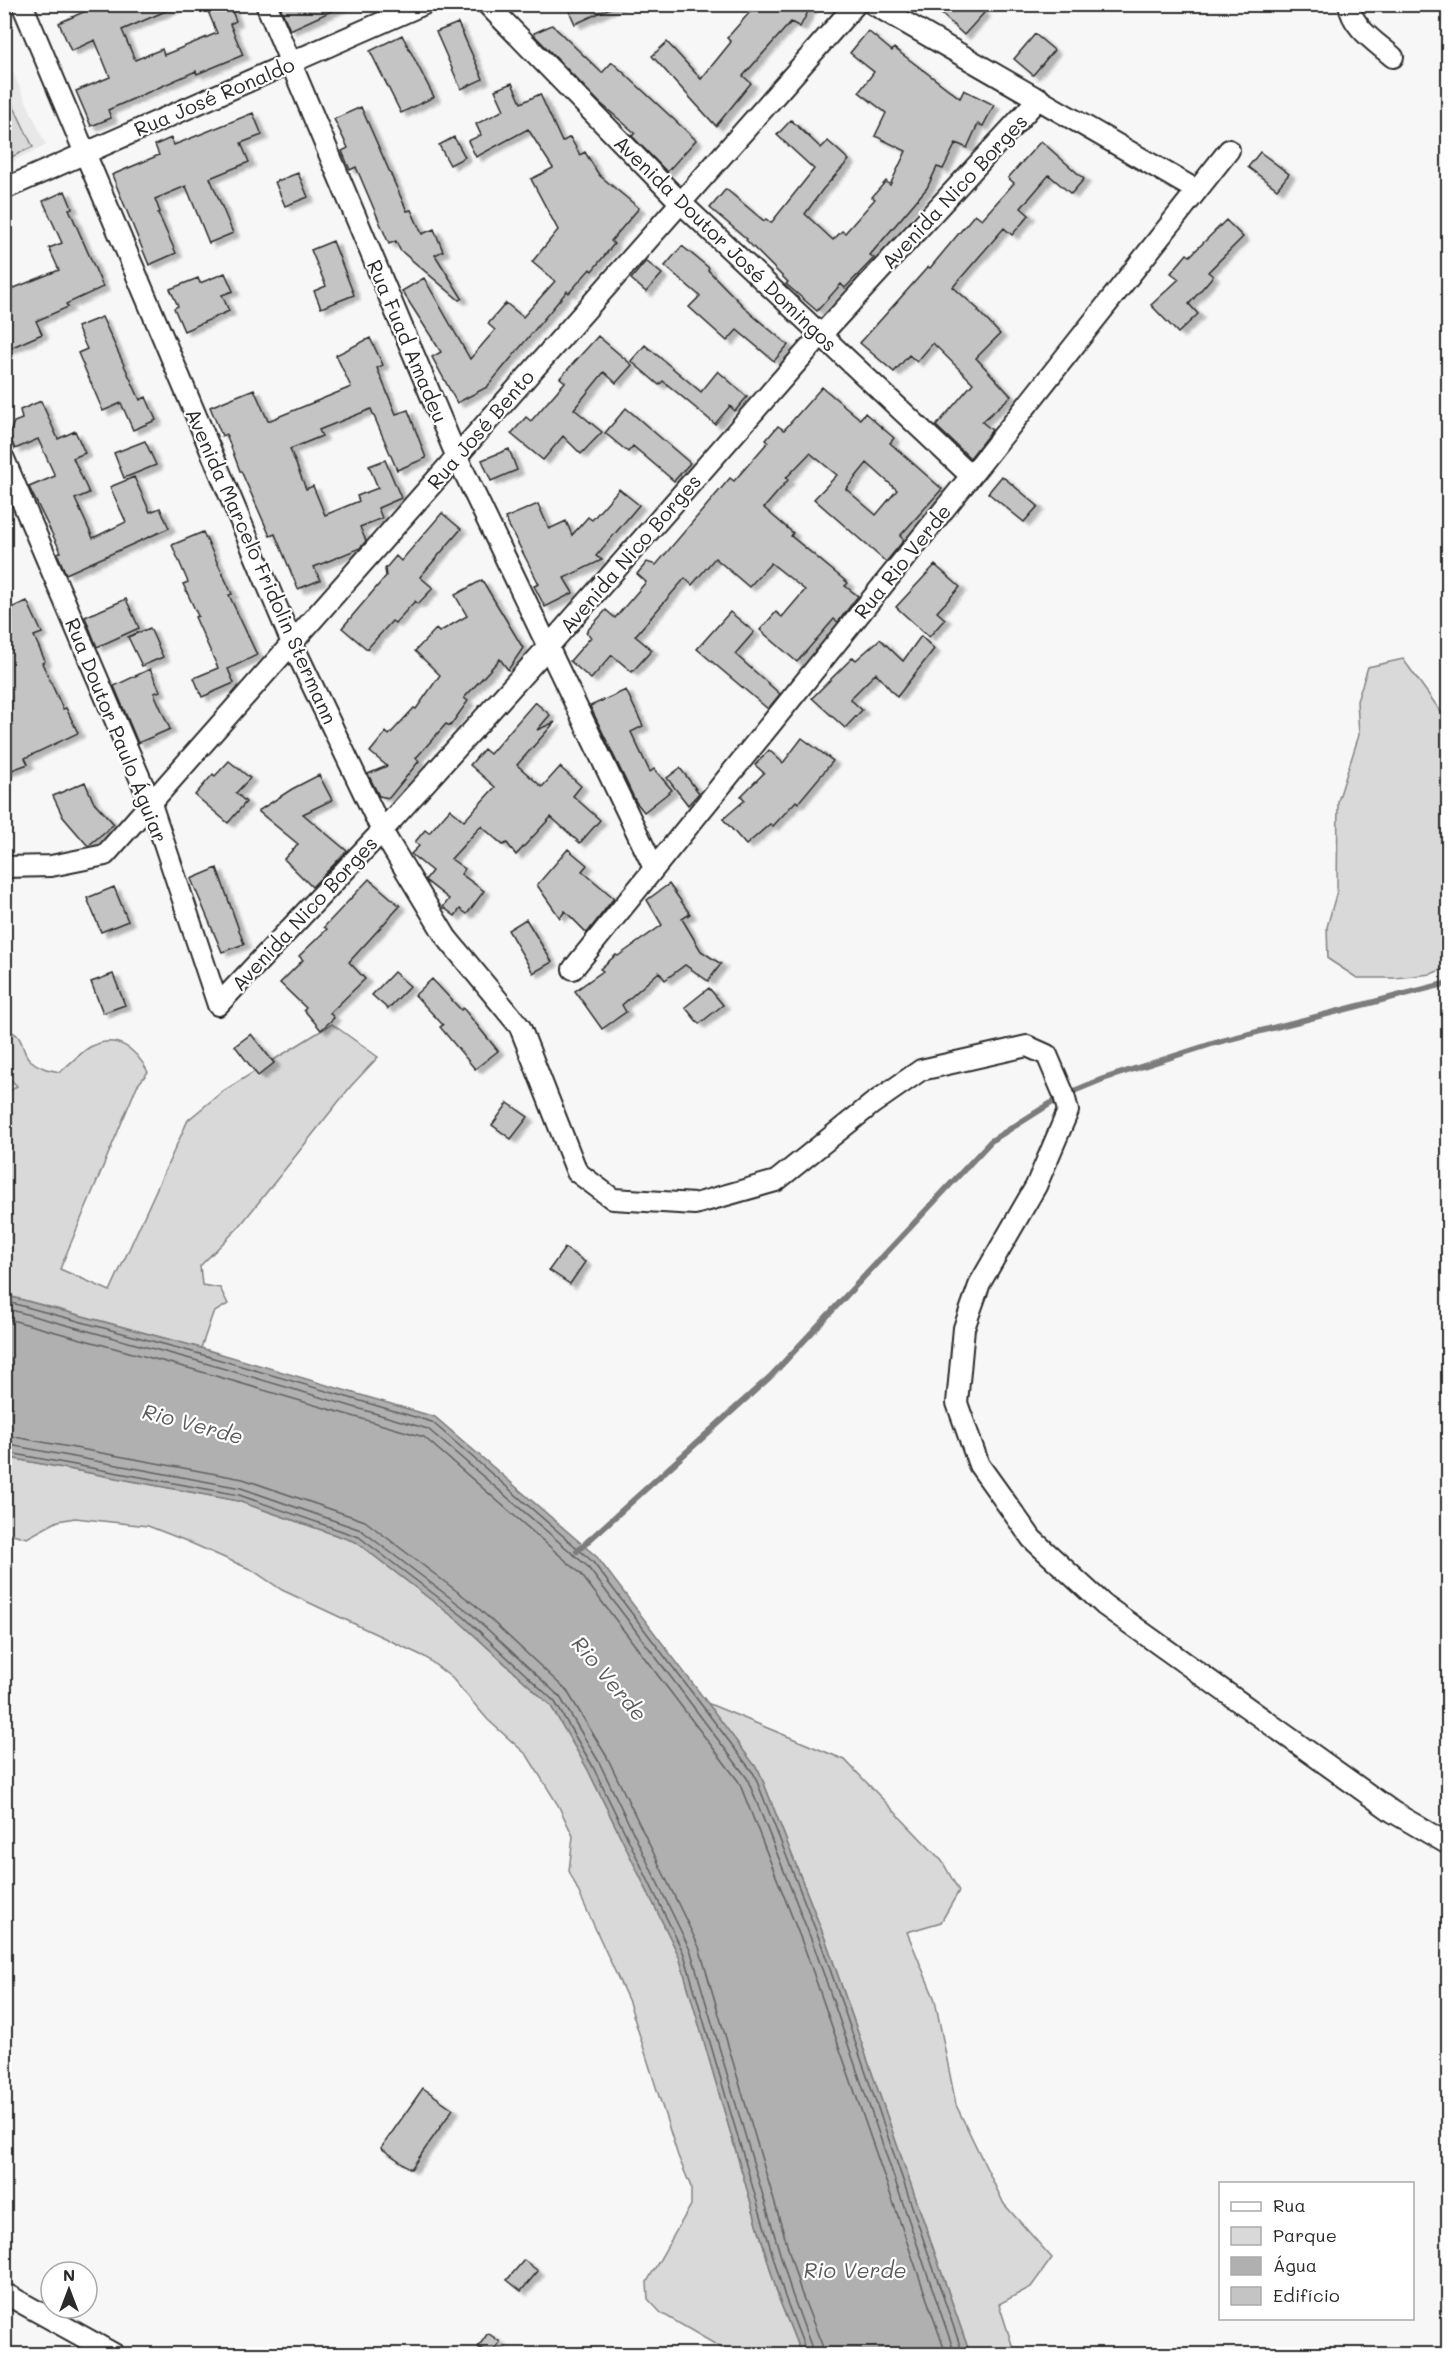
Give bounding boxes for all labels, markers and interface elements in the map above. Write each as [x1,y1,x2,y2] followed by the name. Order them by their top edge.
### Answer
[130,50,298,142] street label: Rua José Ronaldo
[875,108,1033,274] street label: Avenida Nico Borges
[609,129,843,357] street label: Avenida Doutor José Domingos
[362,256,454,426] street label: Rua Fuad Amadeu
[421,364,539,494] street label: Rua José Bento
[180,404,344,728] street label: Avenida Marcelo Fridolin Stermann
[554,468,706,638] street label: Avenida Nico Borges
[848,498,956,624] street label: Rua Rio Verde
[60,614,174,846] street label: Rua Doutor Paulo Águiar
[225,830,383,996] street label: Avenida Nico Borges
[140,1397,246,1449] water label: Rio Verde
[567,1630,653,1726] water label: Rio Verde
[1219,2182,1414,2320] legend
[1273,2193,1306,2217] text: Rua
[1273,2223,1337,2247] text: Parque
[1273,2253,1317,2277] text: Água
[804,2256,906,2283] water label: Rio Verde
[39,2260,99,2320] north arrow
[63,2264,75,2285] text: N
[1273,2283,1340,2307] text: Edifício

